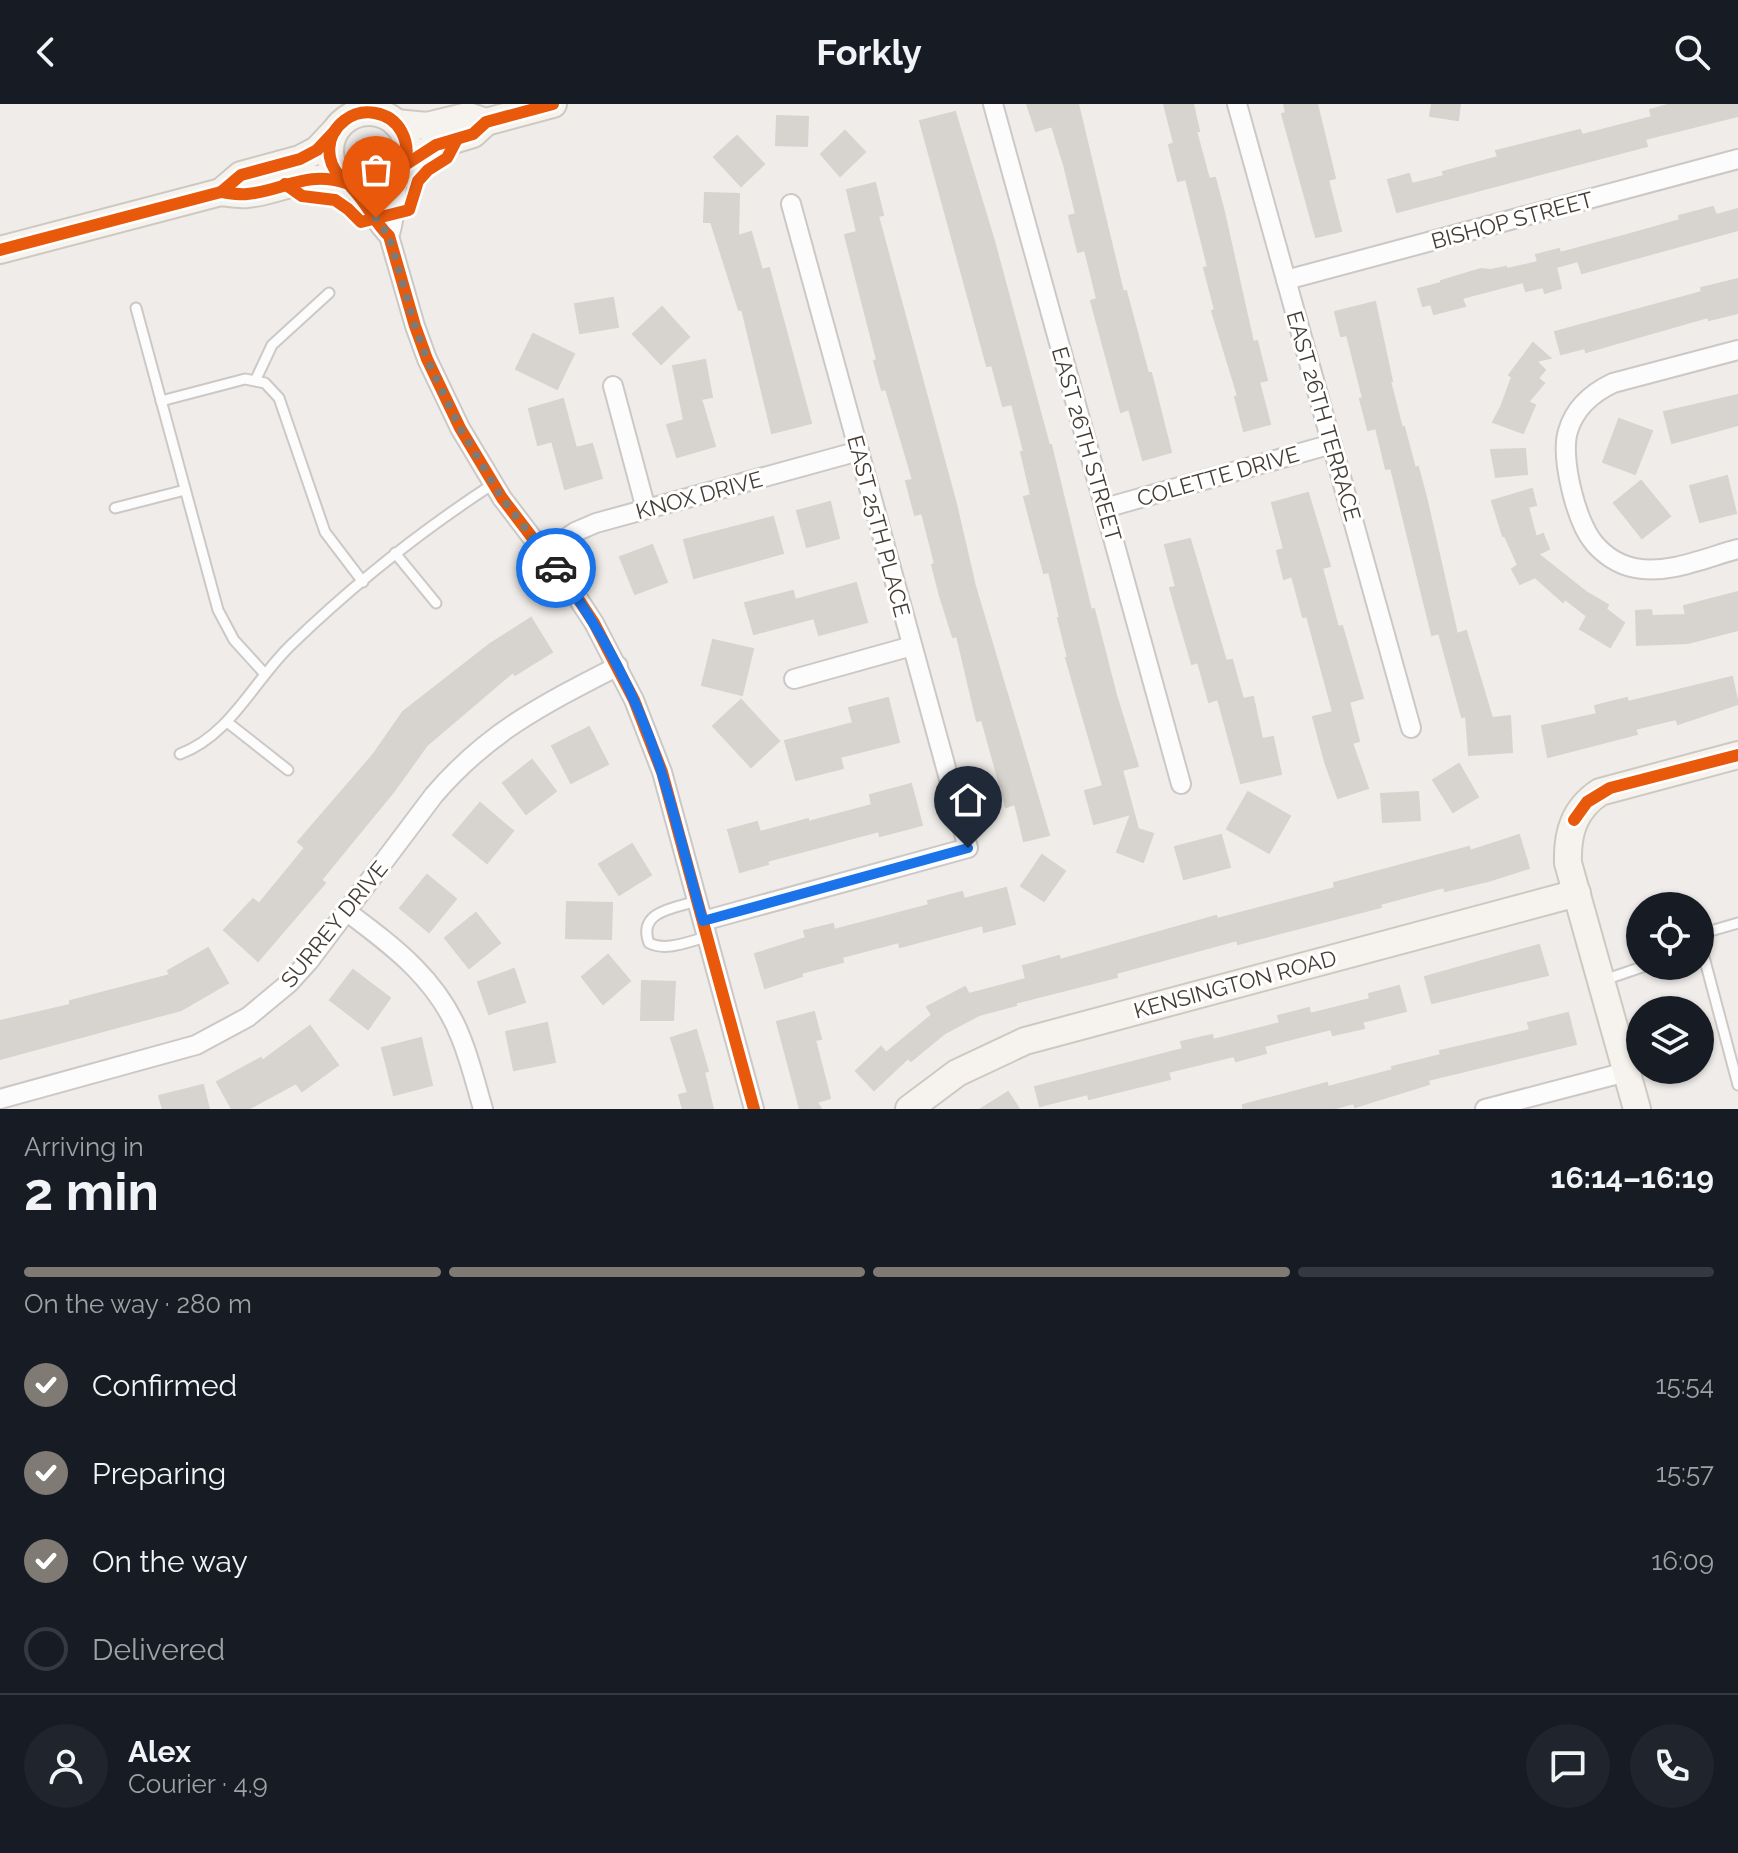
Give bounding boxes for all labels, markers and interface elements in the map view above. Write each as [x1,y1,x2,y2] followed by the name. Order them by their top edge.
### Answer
[24,30,68,74] icon: back
[1670,30,1714,74] icon: search
[816,31,922,73] text: Forkly
[342,136,410,218] pin
[354,148,398,192] icon: bag
[1428,186,1596,254] street label: BISHOP STREET
[1282,308,1366,524] street label: EAST 26TH TERRACE
[1047,344,1127,545] street label: EAST 26TH STREET
[842,432,916,620] street label: EAST 25TH PLACE
[1134,440,1302,512] street label: COLETTE DRIVE
[633,466,765,524] street label: KNOX DRIVE
[516,528,596,608] courier
[534,546,578,590] icon: car
[934,766,1002,848] pin
[946,778,990,822] icon: home
[275,856,393,992] street label: SURREY DRIVE
[1626,892,1714,1084] map controls
[1626,892,1714,980] button: locate
[1131,944,1339,1024] street label: KENSINGTON ROAD
[1626,996,1714,1084] button: layers
[24,1132,144,1162] text: Arriving in
[1551,1160,1714,1195] text: 16:14–16:19
[24,1161,159,1222] text: 2 min
[24,1289,252,1319] text: On the way · 280 m
[24,1363,68,1407] icon: check
[92,1368,237,1403] text: Confirmed
[1655,1370,1714,1400] text: 15:54
[24,1451,68,1495] icon: check
[92,1456,226,1491] text: Preparing
[1656,1458,1714,1488] text: 15:57
[24,1539,68,1583] icon: check
[92,1544,248,1579] text: On the way
[1651,1546,1714,1576] text: 16:09
[92,1632,225,1667] text: Delivered
[24,1724,108,1808] button: person
[1526,1724,1610,1808] button: chat
[1630,1724,1714,1808] button: phone
[128,1734,191,1769] text: Alex
[128,1769,268,1799] text: Courier · 4.9

